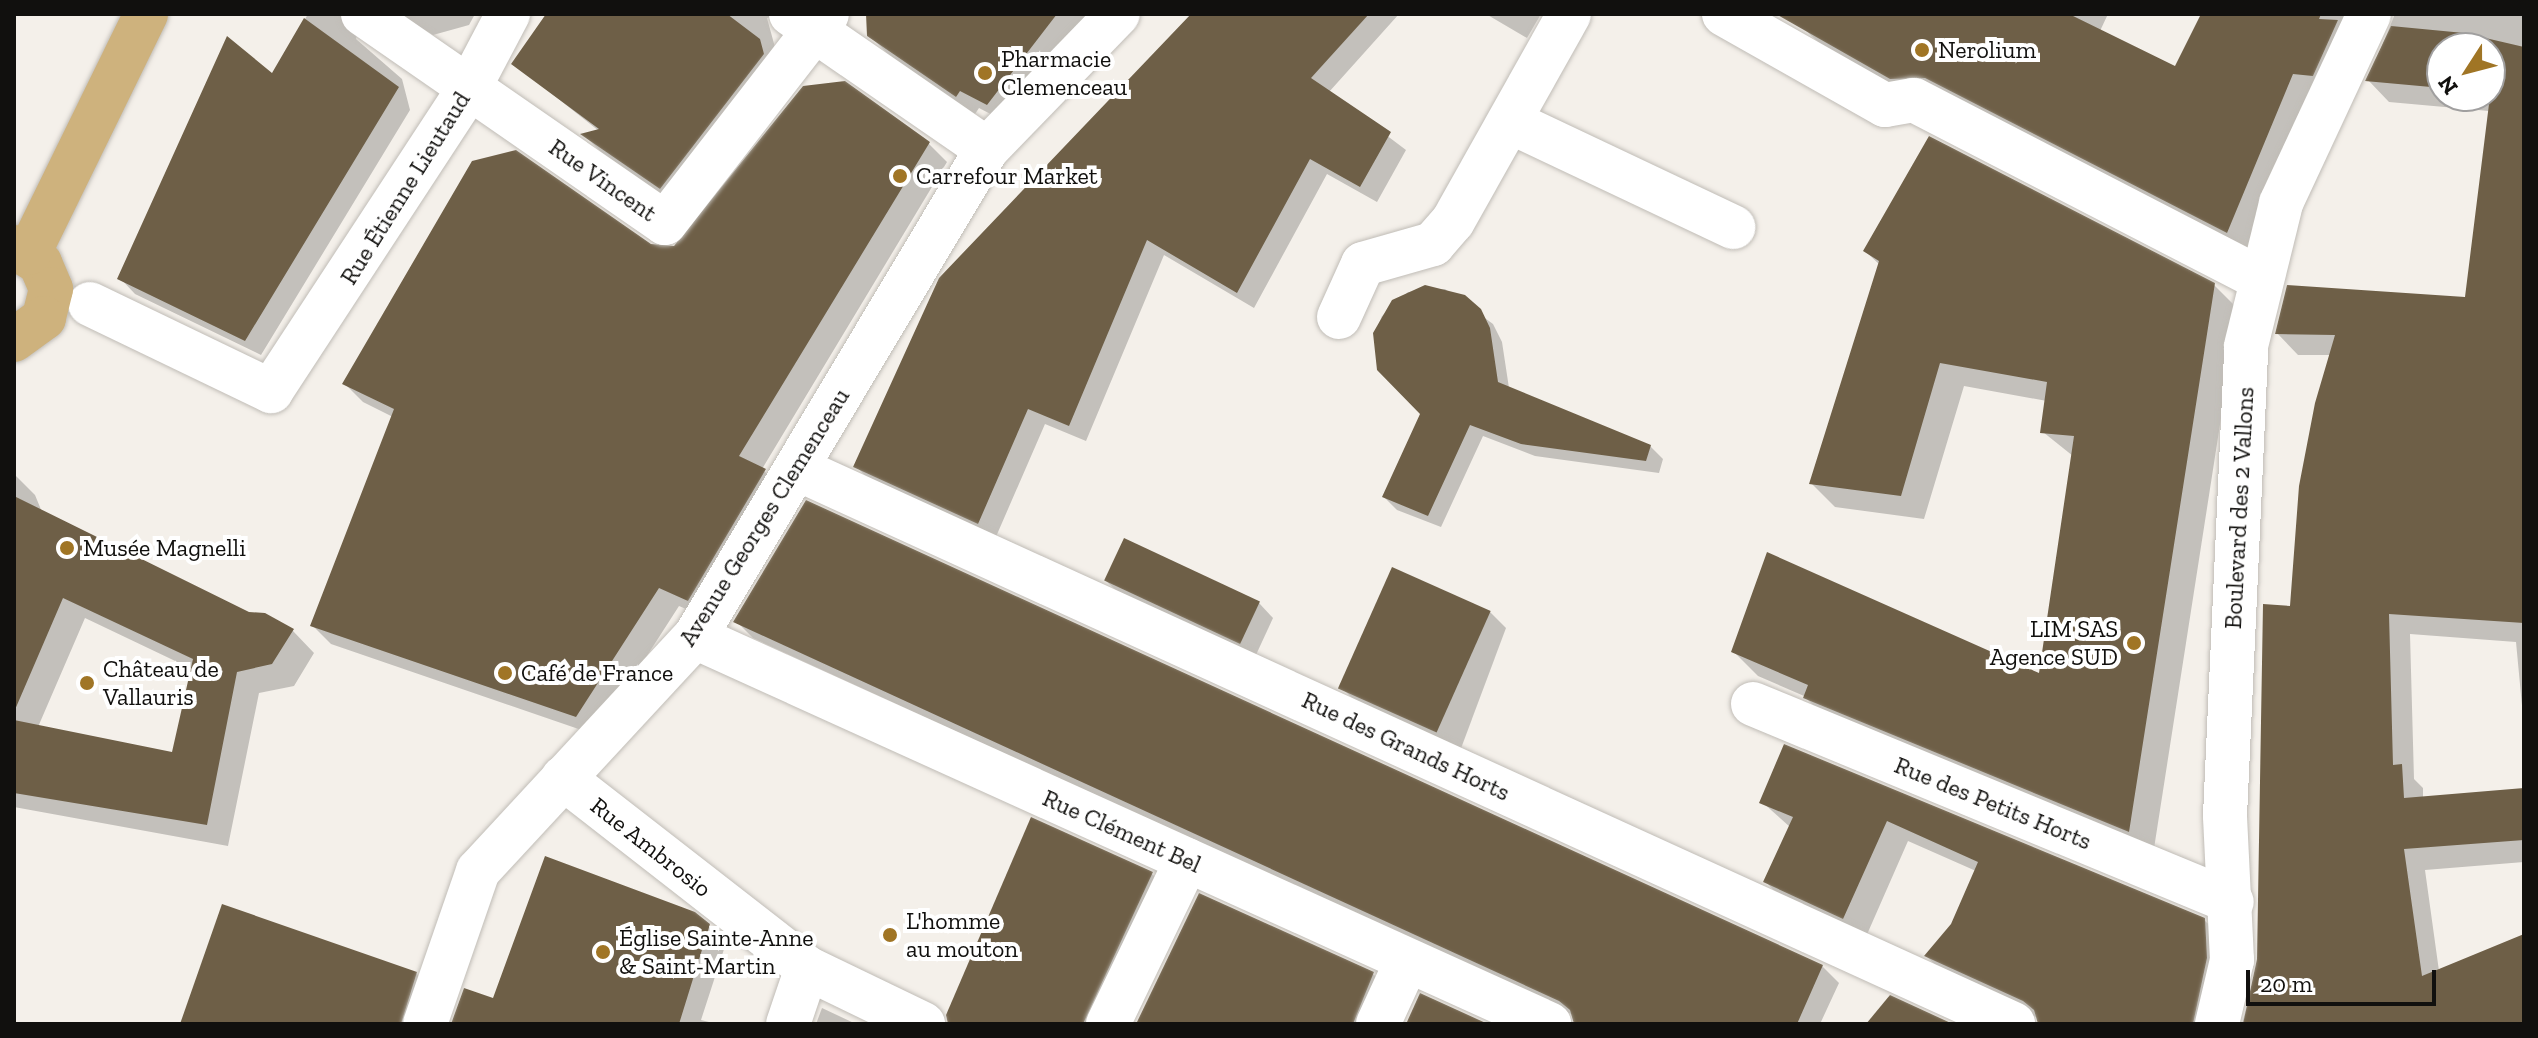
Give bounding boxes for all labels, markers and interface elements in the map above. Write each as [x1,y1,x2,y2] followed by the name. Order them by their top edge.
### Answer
[2426,32,2506,112] north arrow
[1938,36,2036,64] place label: Nerolium
[1913,41,1931,59] marker: Nerolium
[1001,45,1127,101] place label: Pharmacie Clemenceau
[976,64,994,82] marker: Pharmacie Clemenceau
[2432,71,2464,100] text: N
[334,86,476,290] street label: Rue Étienne Lieutaud
[543,132,663,228] street label: Rue Vincent
[916,162,1098,190] place label: Carrefour Market
[891,167,909,185] marker: Carrefour Market
[673,383,855,651] street label: Avenue Georges Clemenceau
[2218,386,2260,630] street label: Boulevard des 2 Vallons
[83,534,246,562] place label: Musée Magnelli
[58,539,76,557] marker: Musée Magnelli
[1990,615,2118,671] place label: LIM SAS Agence SUD
[2125,634,2143,652] marker: LIM SAS Agence SUD
[103,655,219,711] place label: Château de Vallauris
[521,659,673,687] place label: Café de France
[496,664,514,682] marker: Café de France
[78,674,96,692] marker: Château de Vallauris
[1298,685,1514,807] street label: Rue des Grands Horts
[1890,750,2096,856] street label: Rue des Petits Horts
[1038,783,1206,879] street label: Rue Clément Bel
[585,791,717,903] street label: Rue Ambrosio
[906,907,1018,963] place label: L'homme au mouton
[619,924,814,980] place label: Église Sainte-Anne & Saint-Martin
[881,926,899,944] marker: L'homme au mouton
[594,943,612,961] marker: Église Sainte-Anne & Saint-Martin
[2250,954,2440,1004] scale bar
[2260,969,2312,998] text: 20 m

